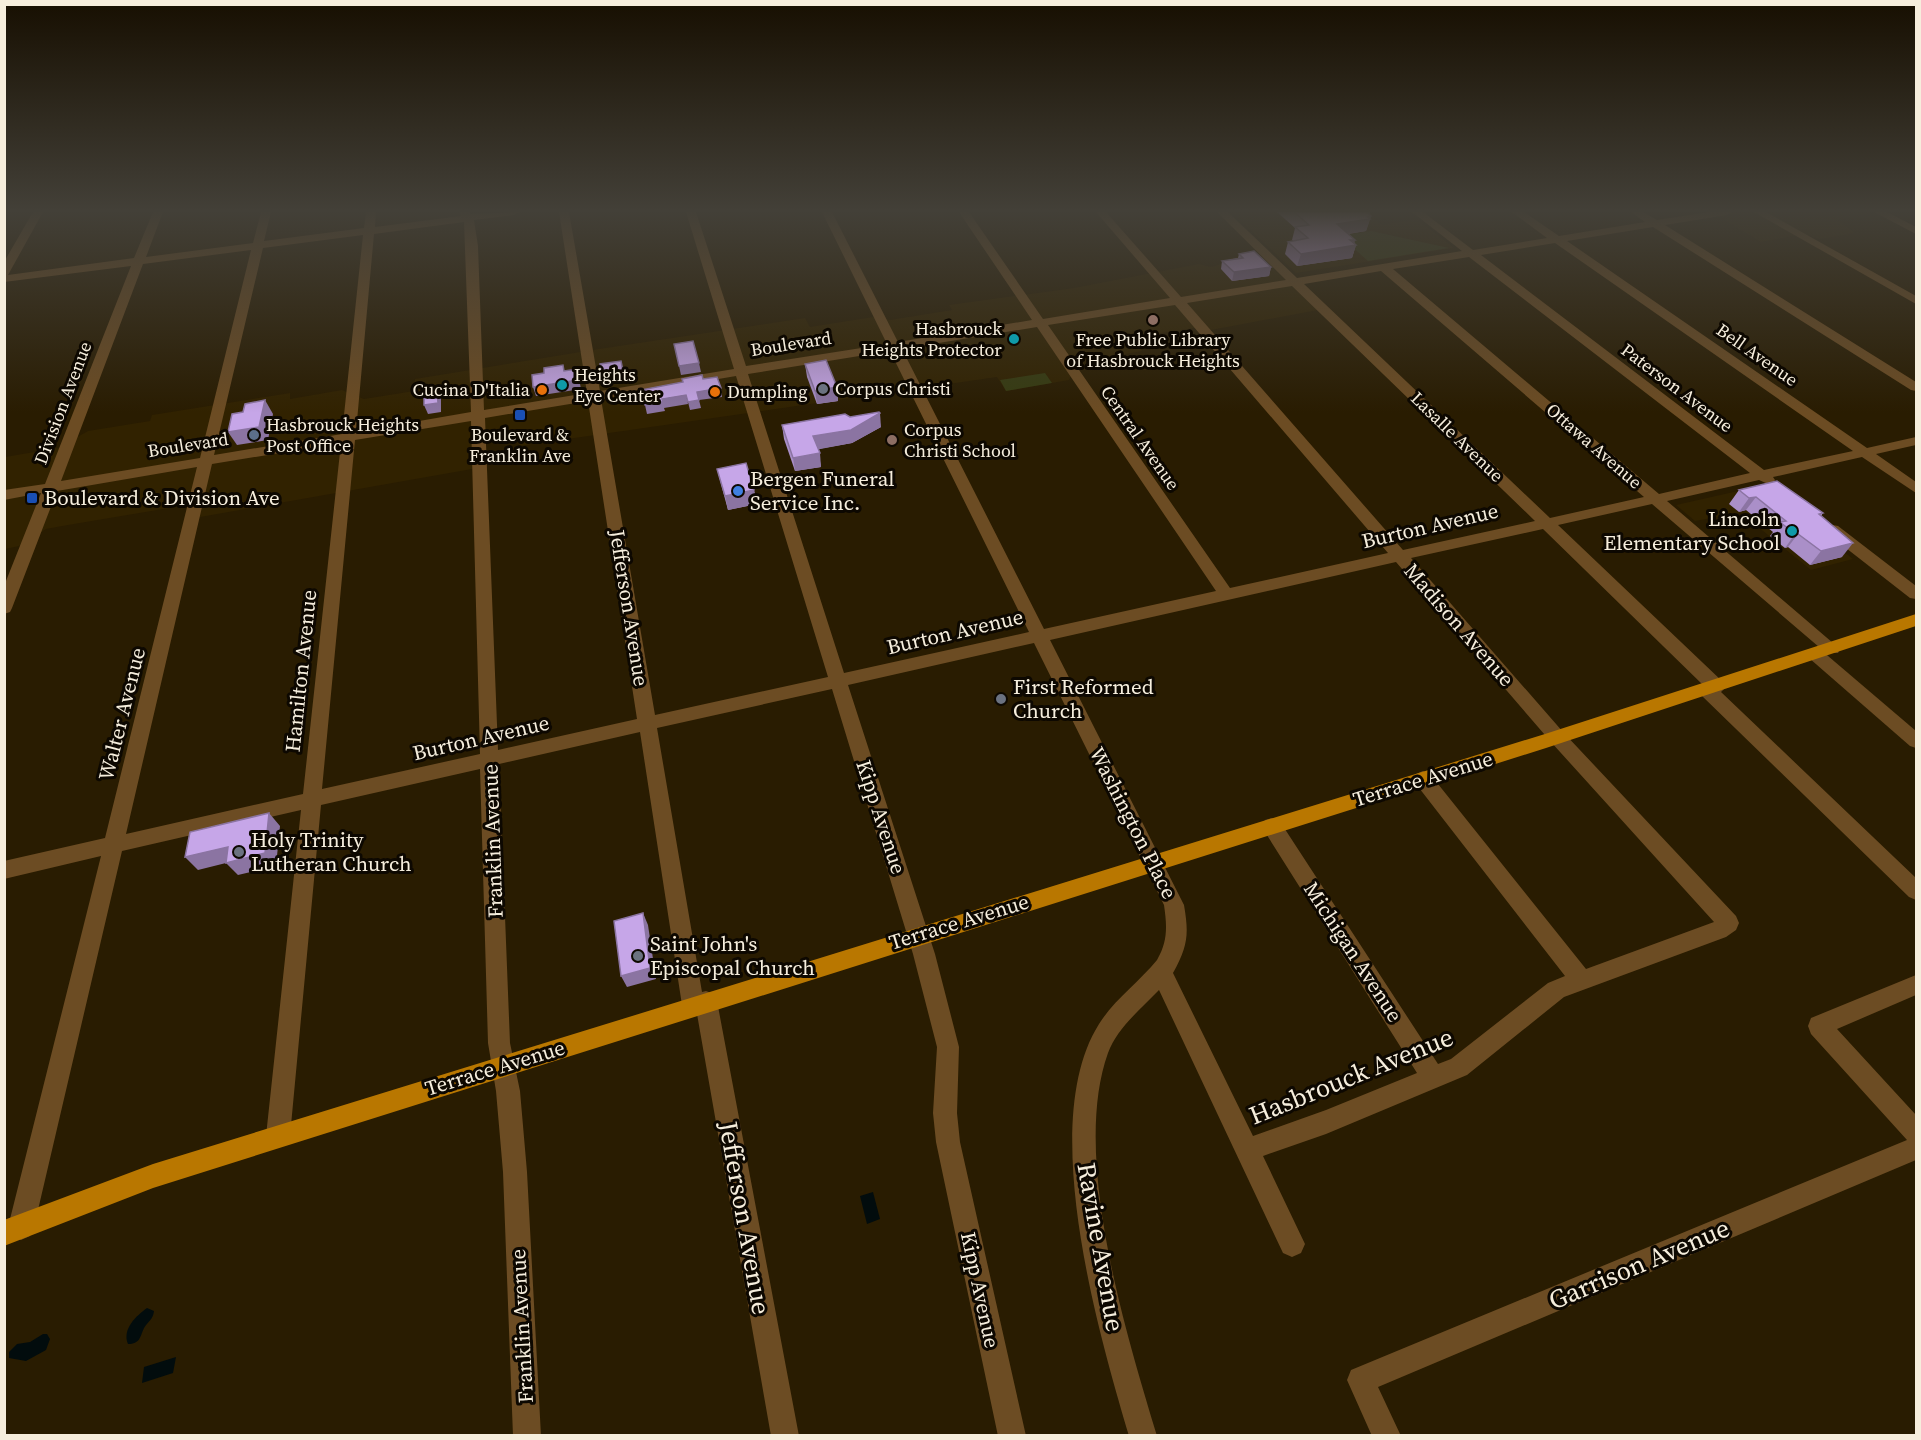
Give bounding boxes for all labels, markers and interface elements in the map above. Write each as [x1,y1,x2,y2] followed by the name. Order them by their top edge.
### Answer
[1146,313,1160,327] marker: Free Public Library of Hasbrouck Heights
[861,316,1002,362] place label: Hasbrouck Heights Protector
[1711,317,1803,392] street label: Bell Avenue
[749,325,833,362] street label: Boulevard
[1066,327,1240,373] place label: Free Public Library of Hasbrouck Heights
[1007,332,1021,346] marker: Hasbrouck Heights Protector
[1616,337,1738,438] street label: Paterson Avenue
[28,338,97,468] street label: Division Avenue
[574,362,661,408] place label: Heights Eye Center
[835,376,951,401] place label: Corpus Christi
[413,377,531,402] place label: Cucina D'Italia
[555,378,569,392] marker: Heights Eye Center
[727,379,808,404] place label: Dumpling
[1095,380,1186,495] street label: Central Avenue
[816,382,830,396] marker: Corpus Christi
[535,383,549,397] marker: Cucina D'Italia
[708,385,722,399] marker: Dumpling
[1405,386,1509,487] street label: Lasalle Avenue
[1541,397,1648,494] street label: Ottawa Avenue
[513,408,527,422] marker: Boulevard & Franklin Ave
[266,412,419,458] place label: Hasbrouck Heights Post Office
[904,417,1016,463] place label: Corpus Christi School
[469,422,571,468] place label: Boulevard & Franklin Ave
[146,426,230,463] street label: Boulevard
[247,428,261,442] marker: Hasbrouck Heights Post Office
[885,433,899,447] marker: Corpus Christi School
[750,464,895,517] place label: Bergen Funeral Service Inc.
[44,483,280,512] place label: Boulevard & Division Ave
[731,484,745,498] marker: Bergen Funeral Service Inc.
[25,491,39,505] marker: Boulevard & Division Ave
[1359,496,1501,555] street label: Burton Avenue
[1603,504,1780,557] place label: Lincoln Elementary School
[1785,524,1799,538] marker: Lincoln Elementary School
[603,527,656,688] street label: Jefferson Avenue
[1398,557,1521,693] street label: Madison Avenue
[278,588,323,754] street label: Hamilton Avenue
[884,602,1026,661] street label: Burton Avenue
[91,644,152,783] street label: Walter Avenue
[1013,672,1154,725] place label: First Reformed Church
[994,692,1008,706] marker: First Reformed Church
[410,708,552,767] street label: Burton Avenue
[1083,742,1184,904] street label: Washington Place
[1349,743,1496,814] street label: Terrace Avenue
[849,756,914,878] street label: Kipp Avenue
[475,763,510,919] street label: Franklin Avenue
[251,825,412,878] place label: Holy Trinity Lutheran Church
[232,845,246,859] marker: Holy Trinity Lutheran Church
[1297,876,1410,1027] street label: Michigan Avenue
[885,886,1032,957] street label: Terrace Avenue
[650,929,815,982] place label: Saint John's Episcopal Church
[631,949,645,963] marker: Saint John's Episcopal Church
[1244,1019,1458,1133] street label: Hasbrouck Avenue
[421,1032,568,1103] street label: Terrace Avenue
[710,1118,780,1317] street label: Jefferson Avenue
[1068,1160,1134,1334] street label: Ravine Avenue
[1543,1210,1735,1318] street label: Garrison Avenue
[954,1229,1007,1351] street label: Kipp Avenue
[503,1248,540,1404] street label: Franklin Avenue

